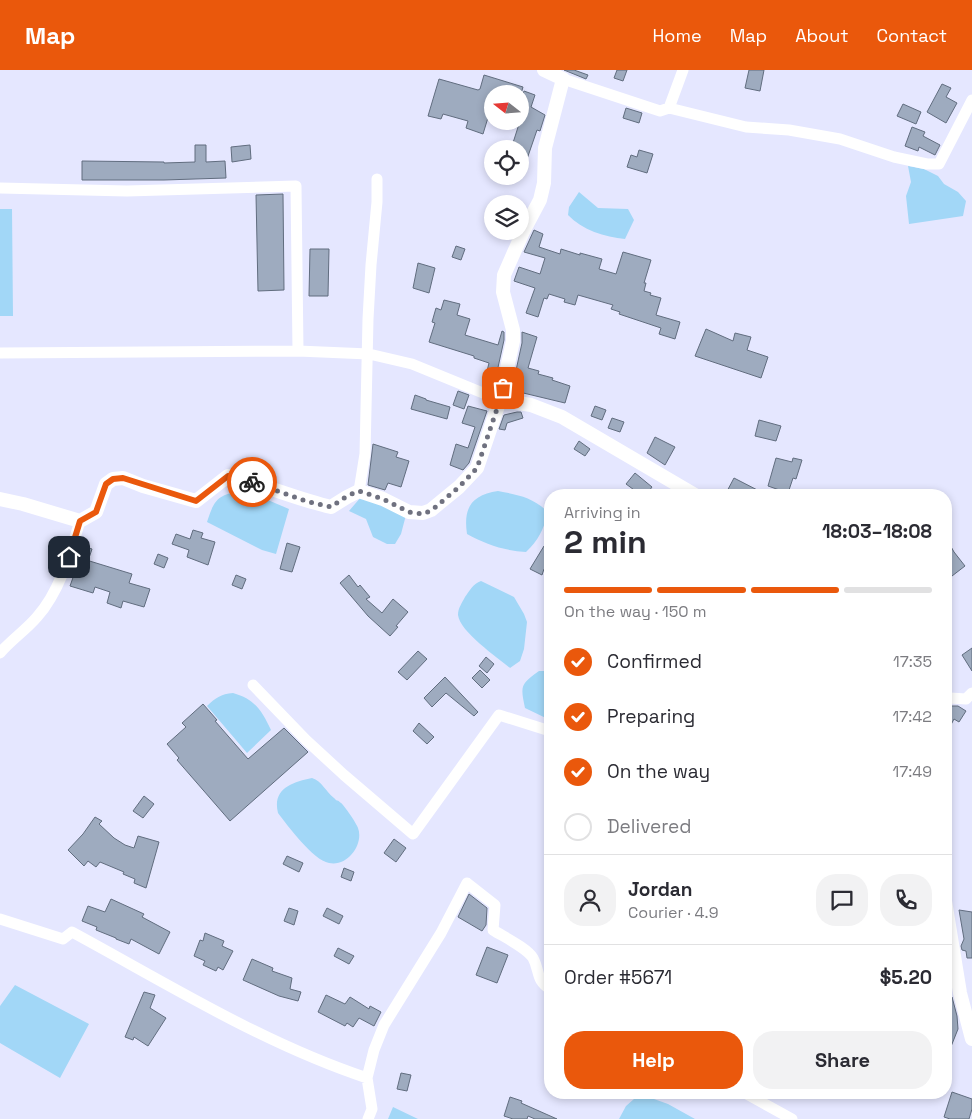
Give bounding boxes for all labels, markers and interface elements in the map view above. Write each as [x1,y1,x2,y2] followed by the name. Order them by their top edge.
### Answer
[25,20,75,51] text: Map
[653,24,702,47] text: Home
[730,24,767,47] text: Map
[795,24,849,47] text: About
[877,24,947,47] text: Contact
[484,85,529,130] north arrow
[484,85,529,240] map controls
[484,140,529,185] button: locate
[484,195,529,240] button: layers
[482,367,524,409] pin
[489,374,517,402] icon: bag
[227,457,277,507] courier
[238,468,266,496] icon: bike
[564,502,641,523] text: Arriving in
[822,519,932,544] text: 18:03–18:08
[564,522,647,562] text: 2 min
[48,536,90,578] pin
[55,543,83,571] icon: home
[564,601,706,622] text: On the way · 150 m
[564,648,592,676] icon: check
[607,649,702,674] text: Confirmed
[893,651,932,672] text: 17:35
[564,703,592,731] icon: check
[607,704,695,729] text: Preparing
[893,706,932,727] text: 17:42
[564,758,592,786] icon: check
[607,759,710,784] text: On the way
[892,761,932,782] text: 17:49
[607,814,692,839] text: Delivered
[564,874,616,926] button: person
[816,874,868,926] button: chat
[880,874,932,926] button: phone
[628,877,693,902] text: Jordan
[628,902,718,923] text: Courier · 4.9
[564,965,672,990] text: Order #5671
[880,965,932,990] text: $5.20
[564,1031,743,1089] button: Help
[753,1031,932,1089] button: Share

